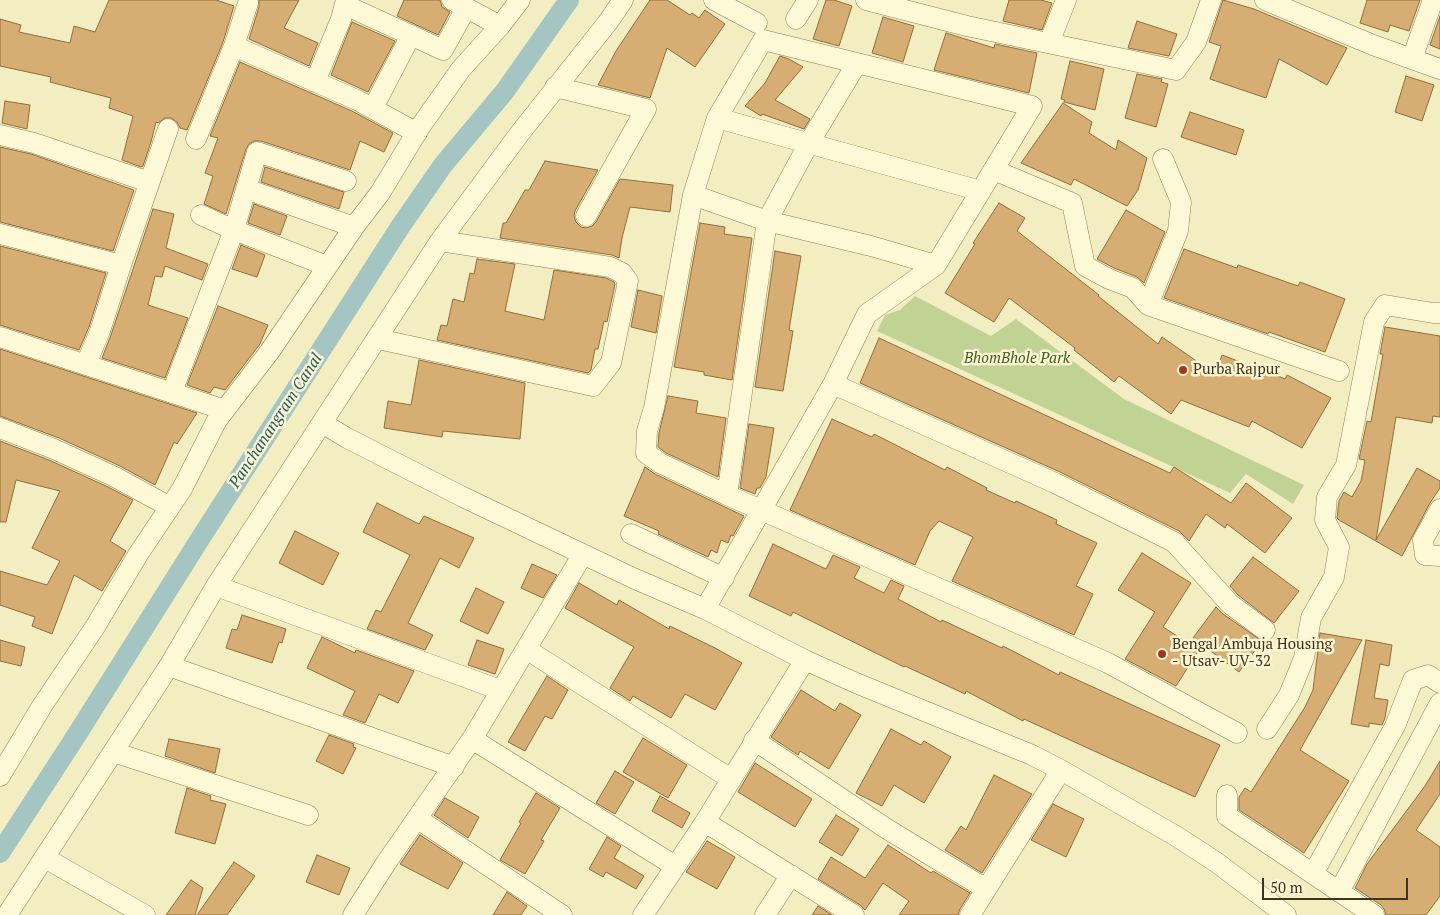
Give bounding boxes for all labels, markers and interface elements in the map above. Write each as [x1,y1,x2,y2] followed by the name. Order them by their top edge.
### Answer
[225,350,327,492] water label: Panchanangram Canal
[964,350,1070,368] park label: BhomBhole Park
[1193,361,1280,379] place label: Purba Rajpur
[1177,364,1189,376] marker: Purba Rajpur
[1172,636,1332,671] place label: Bengal Ambuja Housing - Utsav- UV-32
[1156,648,1168,660] marker: Bengal Ambuja Housing - Utsav- UV-32
[1265,868,1411,900] scale bar
[1270,877,1303,897] text: 50 m

